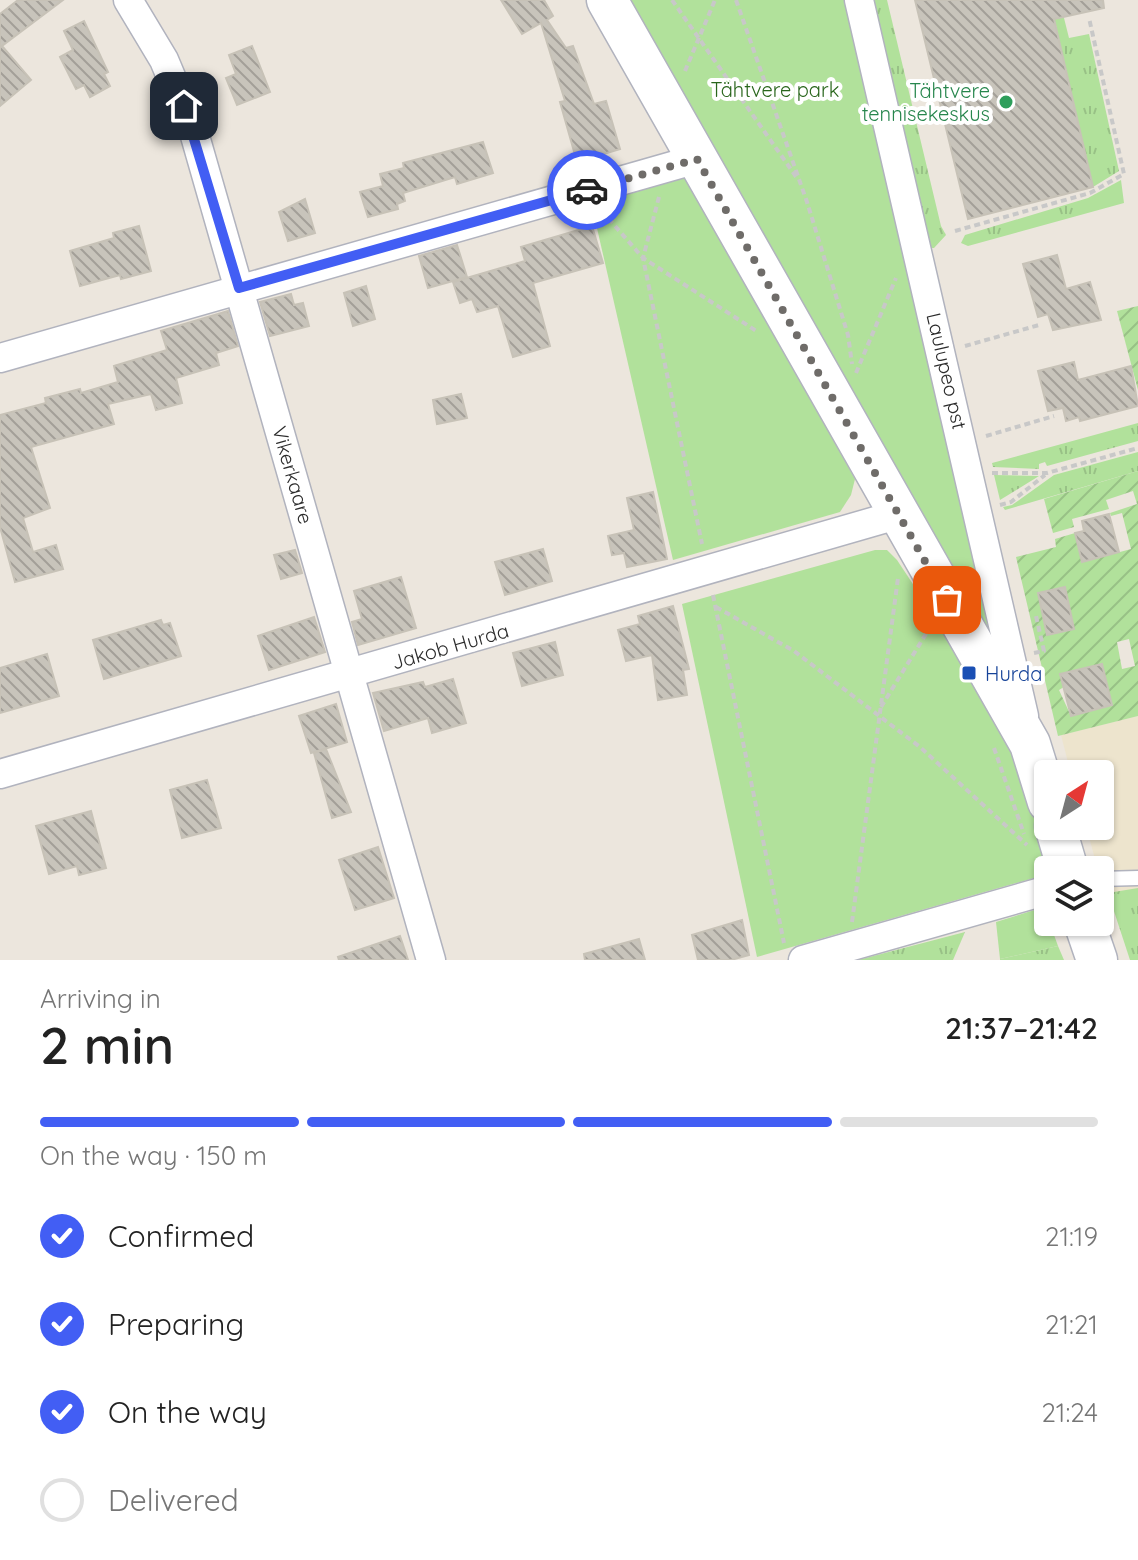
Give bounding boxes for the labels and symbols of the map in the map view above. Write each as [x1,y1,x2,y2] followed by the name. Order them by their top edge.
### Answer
[150,72,218,140] pin
[711,77,839,102] park label: Tähtvere park
[862,78,990,126] place label: Tähtvere tennisekeskus
[997,93,1015,111] marker: Tähtvere tennisekeskus
[547,150,627,230] courier
[921,310,973,432] street label: Laulupeo pst
[267,423,319,527] street label: Vikerkaare
[913,566,981,634] pin
[389,617,511,675] street label: Jakob Hurda
[985,661,1042,686] place label: Hurda
[960,664,978,682] marker: Hurda
[1034,760,1114,840] north arrow

